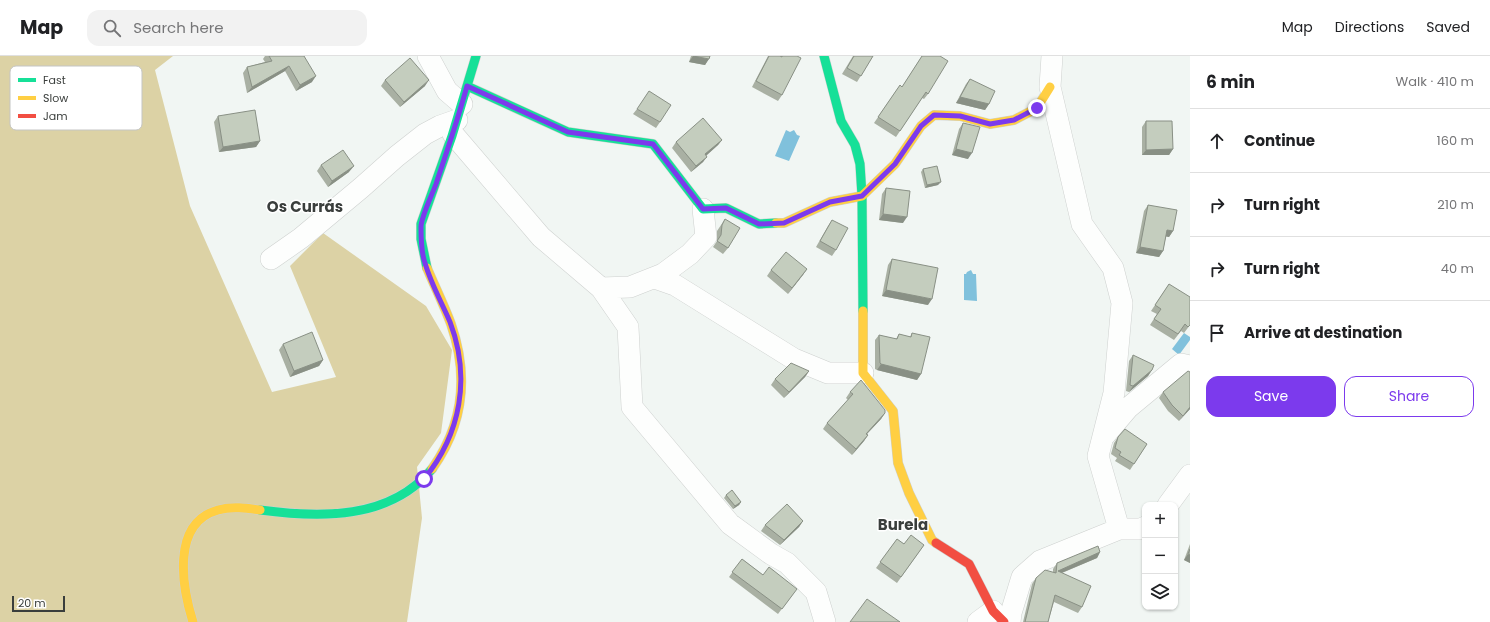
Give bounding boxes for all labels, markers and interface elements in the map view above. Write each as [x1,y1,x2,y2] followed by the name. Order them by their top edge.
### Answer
[87,10,367,46] search box
[20,14,63,41] text: Map
[101,17,123,39] icon: search
[133,17,224,38] text: Search here
[1282,17,1313,37] text: Map
[1335,17,1404,37] text: Directions
[1426,17,1470,37] text: Saved
[10,66,142,130] legend
[1206,70,1255,94] text: 6 min
[43,72,66,88] text: Fast
[1396,72,1474,91] text: Walk · 410 m
[43,90,68,106] text: Slow
[1028,99,1046,117] route end
[43,108,68,124] text: Jam
[1206,130,1228,152] icon: ahead
[1244,130,1315,151] text: Continue
[1437,131,1474,150] text: 160 m
[1206,194,1228,216] icon: right
[1244,194,1320,215] text: Turn right
[1437,195,1474,214] text: 210 m
[267,196,343,217] district label: Os Currás
[1206,258,1228,280] icon: right
[1244,258,1320,279] text: Turn right
[1441,259,1474,278] text: 40 m
[1206,322,1228,344] icon: arrive
[1244,322,1402,343] text: Arrive at destination
[1206,376,1336,417] button: Save
[1344,376,1474,417] button: Share
[415,470,433,488] route start
[1142,502,1178,610] map controls
[1142,502,1178,538] button: +
[878,514,928,535] district label: Burela
[1142,538,1178,574] button: −
[1142,574,1178,610] button: layers
[12,594,65,613] scale bar
[18,595,46,611] text: 20 m

